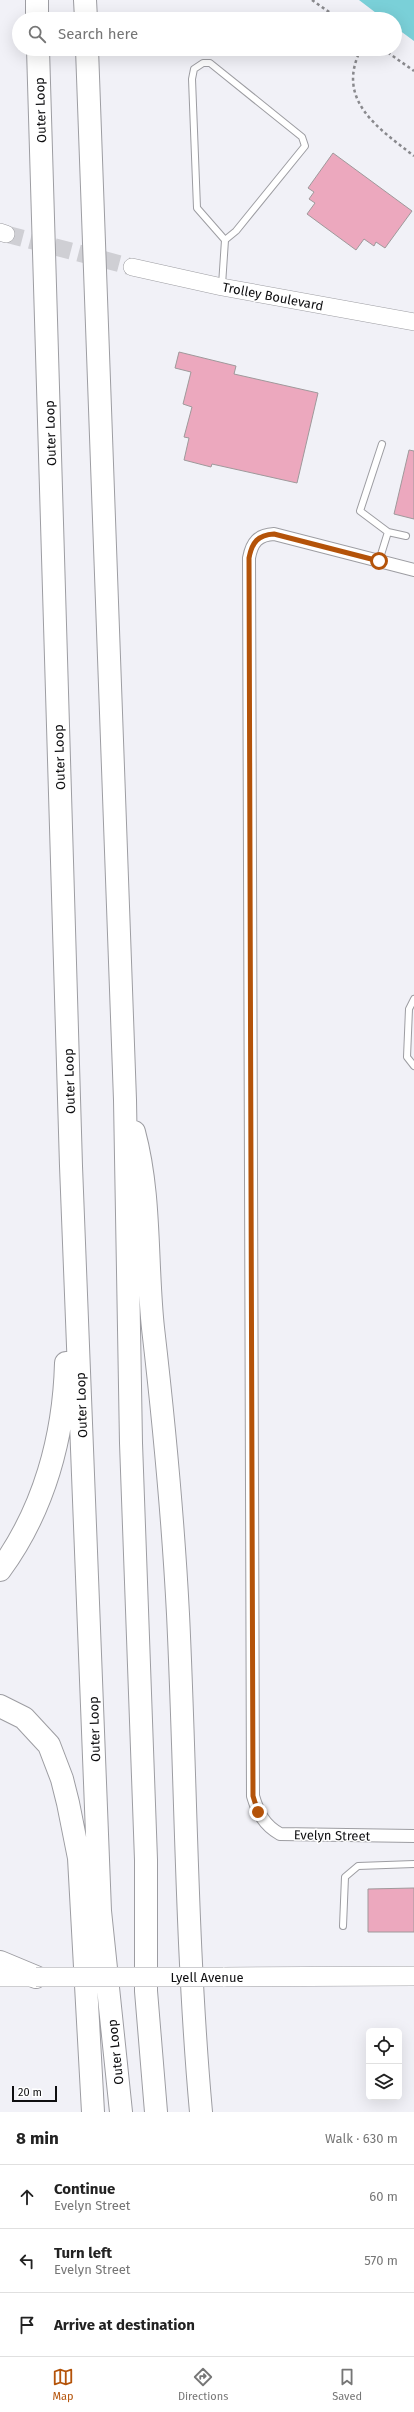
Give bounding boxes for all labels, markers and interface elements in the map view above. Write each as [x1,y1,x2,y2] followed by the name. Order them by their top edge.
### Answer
[12,12,402,56] search box
[26,23,48,45] icon: search
[58,25,138,43] text: Search here
[32,77,49,143] street label: Outer Loop
[221,279,325,314] street label: Trolley Boulevard
[42,400,59,466] street label: Outer Loop
[370,552,388,570] route start
[51,724,68,790] street label: Outer Loop
[61,1048,78,1114] street label: Outer Loop
[73,1372,90,1438] street label: Outer Loop
[86,1696,103,1762] street label: Outer Loop
[249,1803,267,1821] route end
[294,1827,371,1844] street label: Evelyn Street
[170,1970,244,1985] street label: Lyell Avenue
[105,2019,126,2085] street label: Outer Loop
[366,2028,402,2100] map controls
[366,2028,402,2064] button: locate
[366,2064,402,2100] button: layers
[12,2084,57,2103] scale bar
[18,2086,42,2099] text: 20 m
[16,2128,59,2149] text: 8 min
[325,2131,398,2146] text: Walk · 630 m
[54,2180,115,2198] text: Continue
[16,2186,38,2208] icon: ahead
[369,2189,398,2204] text: 60 m
[54,2198,131,2213] text: Evelyn Street
[54,2244,112,2262] text: Turn left
[16,2250,38,2272] icon: left
[364,2253,398,2268] text: 570 m
[54,2262,131,2277] text: Evelyn Street
[16,2314,38,2336] icon: arrive
[54,2316,195,2334] text: Arrive at destination
[52,2366,74,2403] tab: Map
[178,2366,228,2403] tab: Directions
[332,2366,362,2403] tab: Saved

